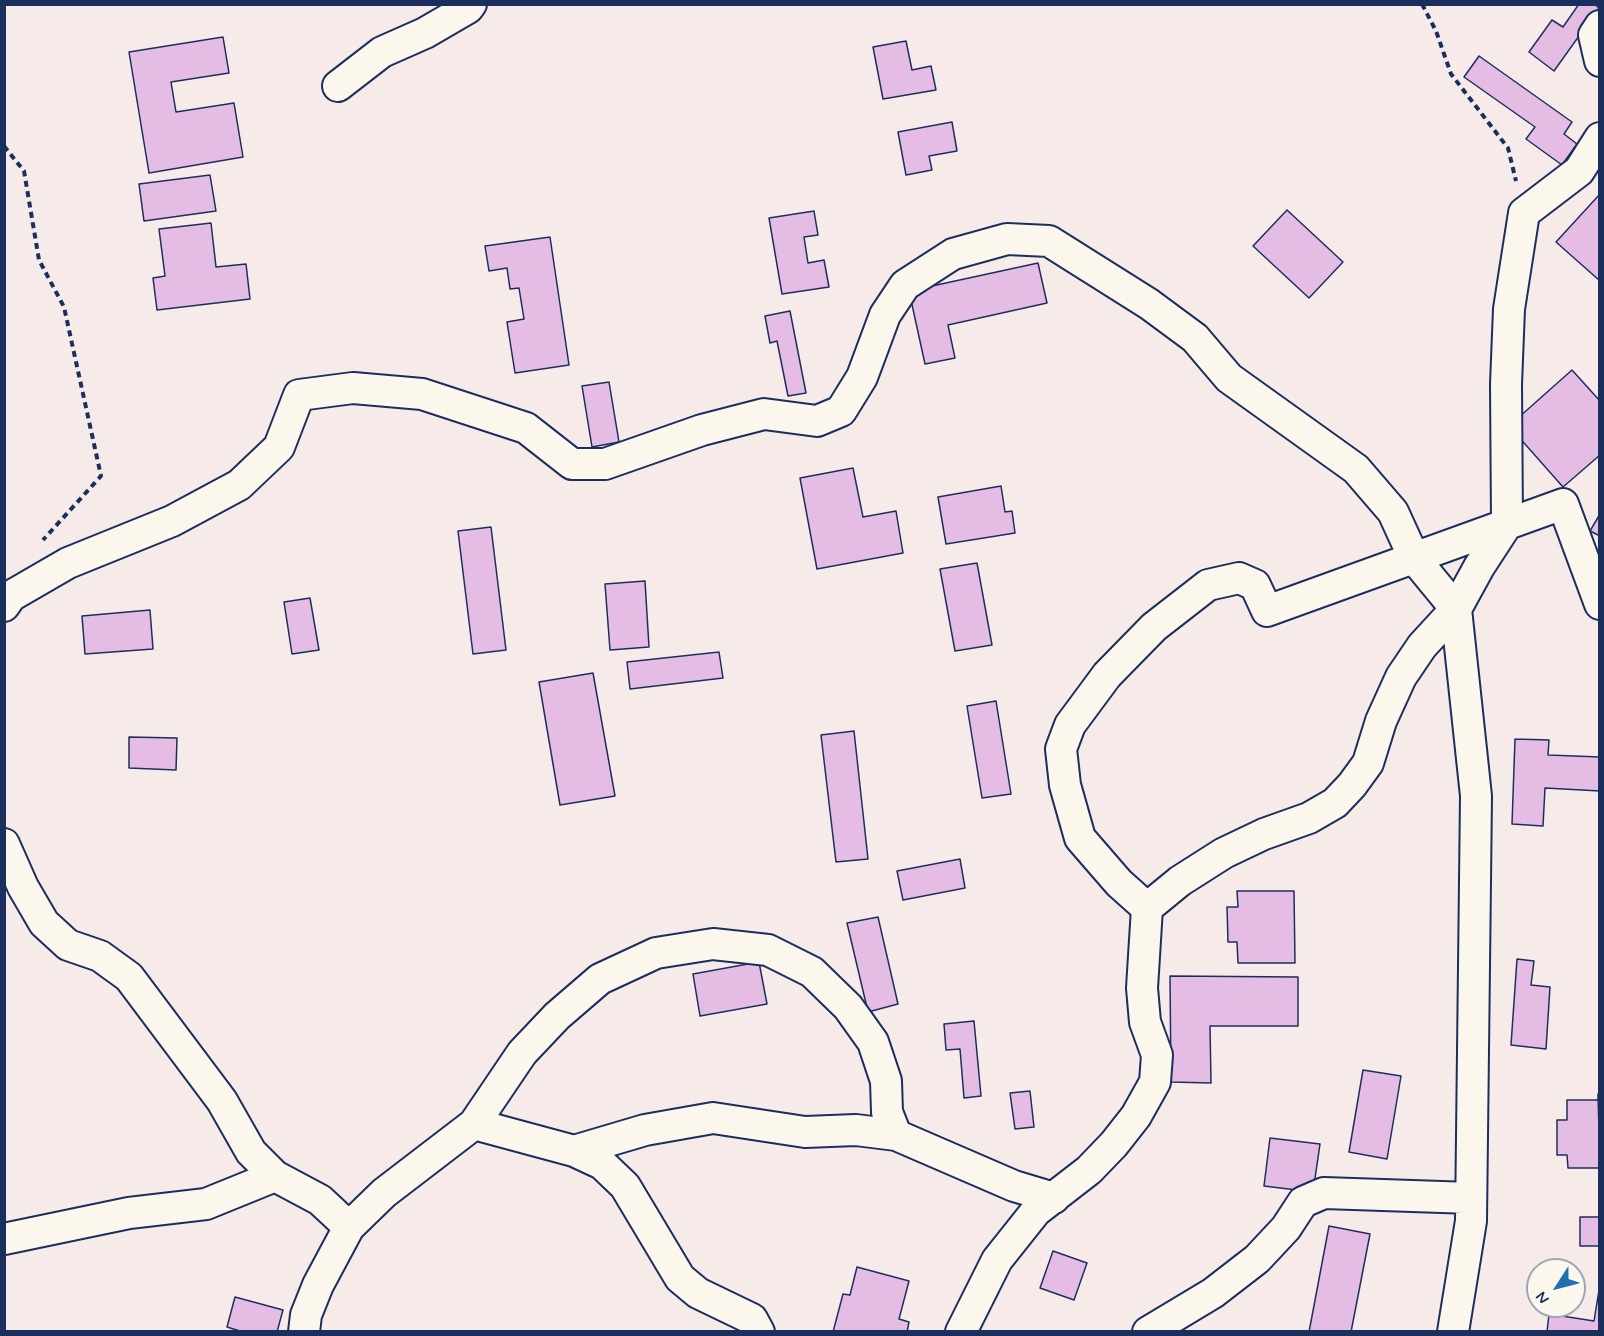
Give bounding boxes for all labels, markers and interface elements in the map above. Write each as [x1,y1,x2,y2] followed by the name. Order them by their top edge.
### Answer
[1526,1258,1586,1318] north arrow
[1531,1287,1554,1308] text: N

